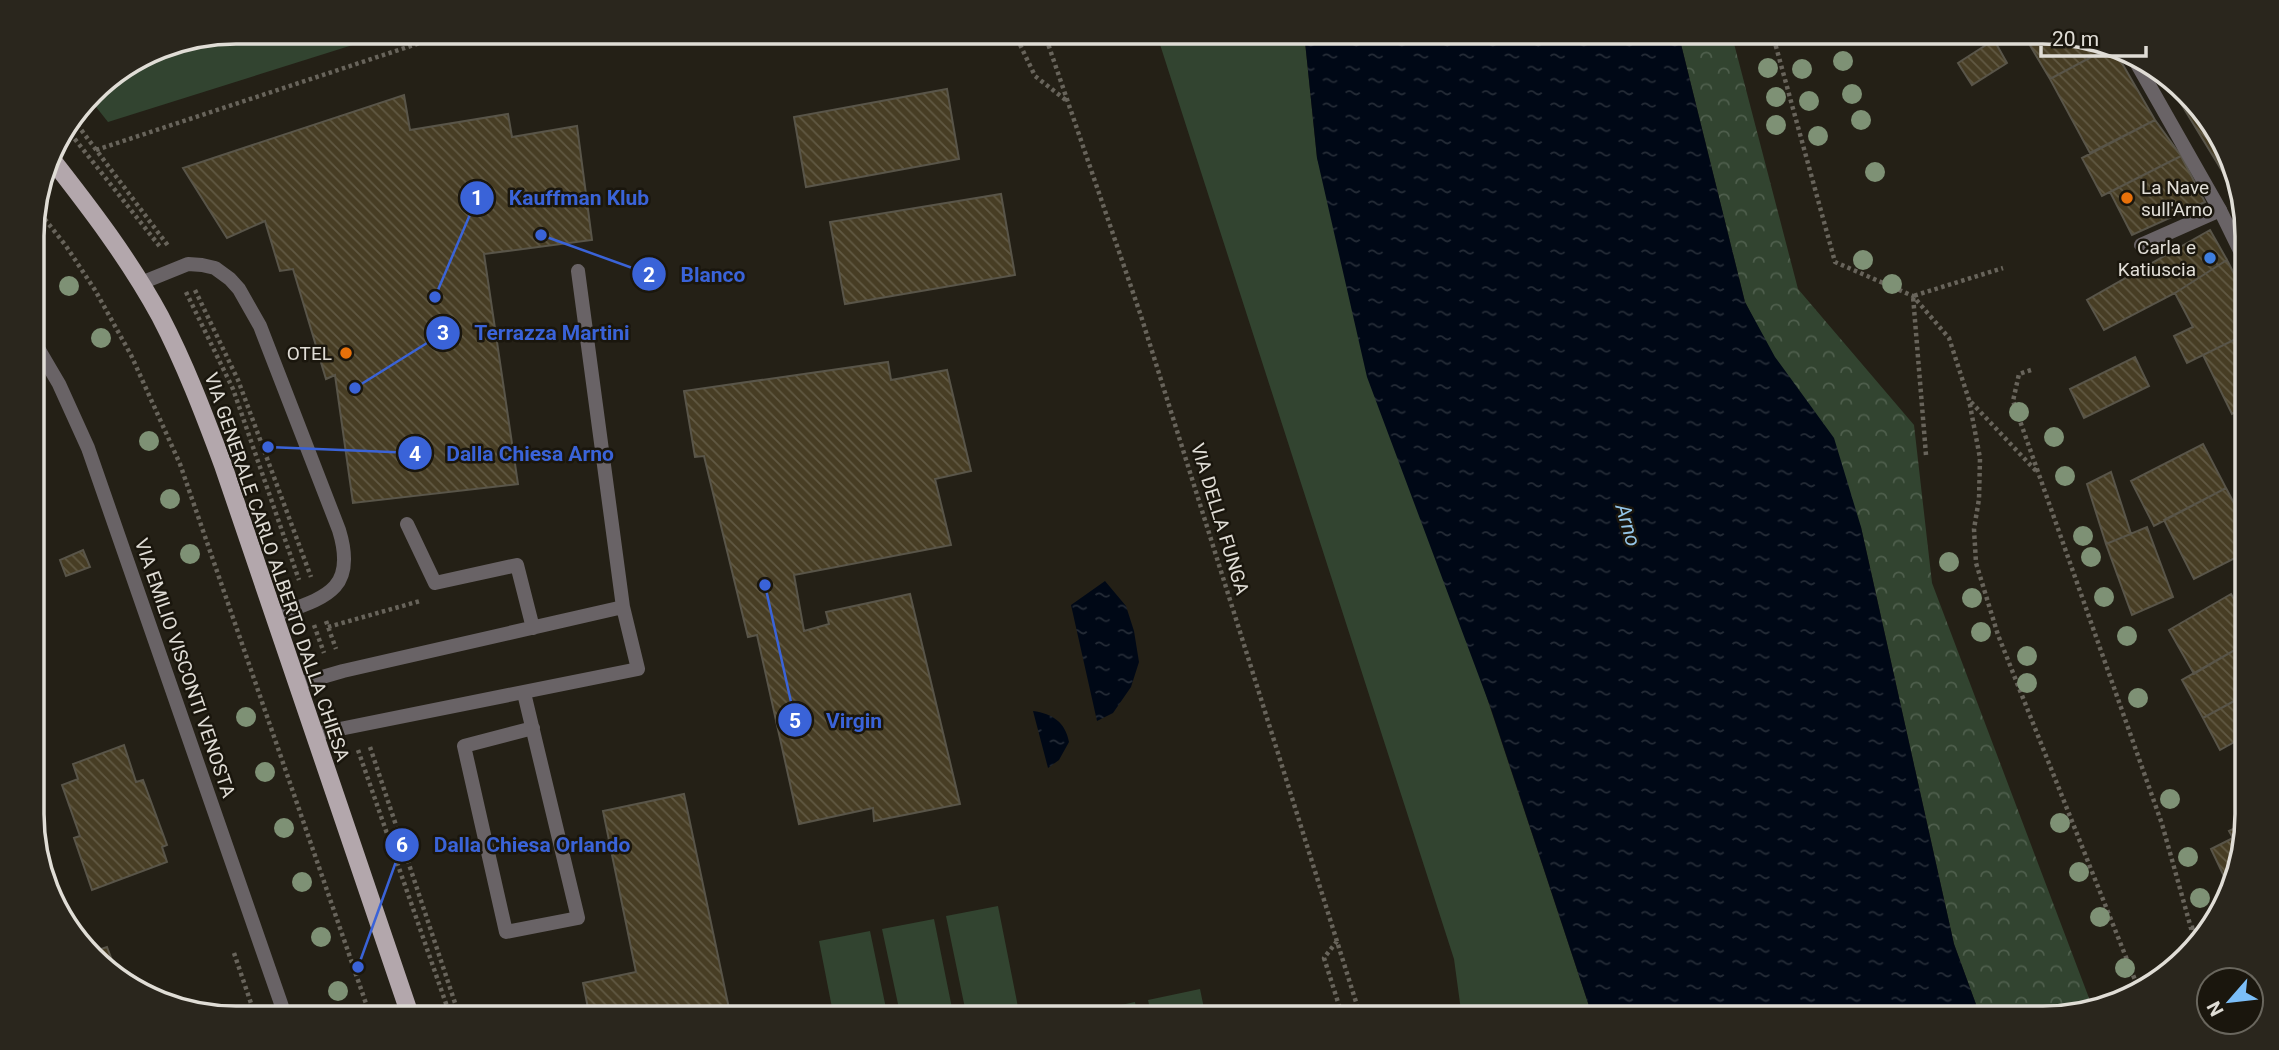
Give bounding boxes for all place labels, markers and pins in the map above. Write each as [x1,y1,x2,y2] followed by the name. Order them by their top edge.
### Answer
[2141,176,2213,221] place label: La Nave sull'Arno
[459,177,663,219] callout: Kauffman Klub
[2119,190,2135,206] marker: La Nave sull'Arno
[2118,236,2196,281] place label: Carla e Katiuscia
[2202,250,2218,266] marker: Carla e Katiuscia
[632,253,760,295] callout: Blanco
[425,312,643,354] callout: Terrazza Martini
[287,342,332,365] place label: OTEL
[338,345,354,361] marker: OTEL
[398,432,628,474] callout: Dalla Chiesa Arno
[777,699,896,741] callout: Virgin
[385,824,644,866] callout: Dalla Chiesa Orlando

